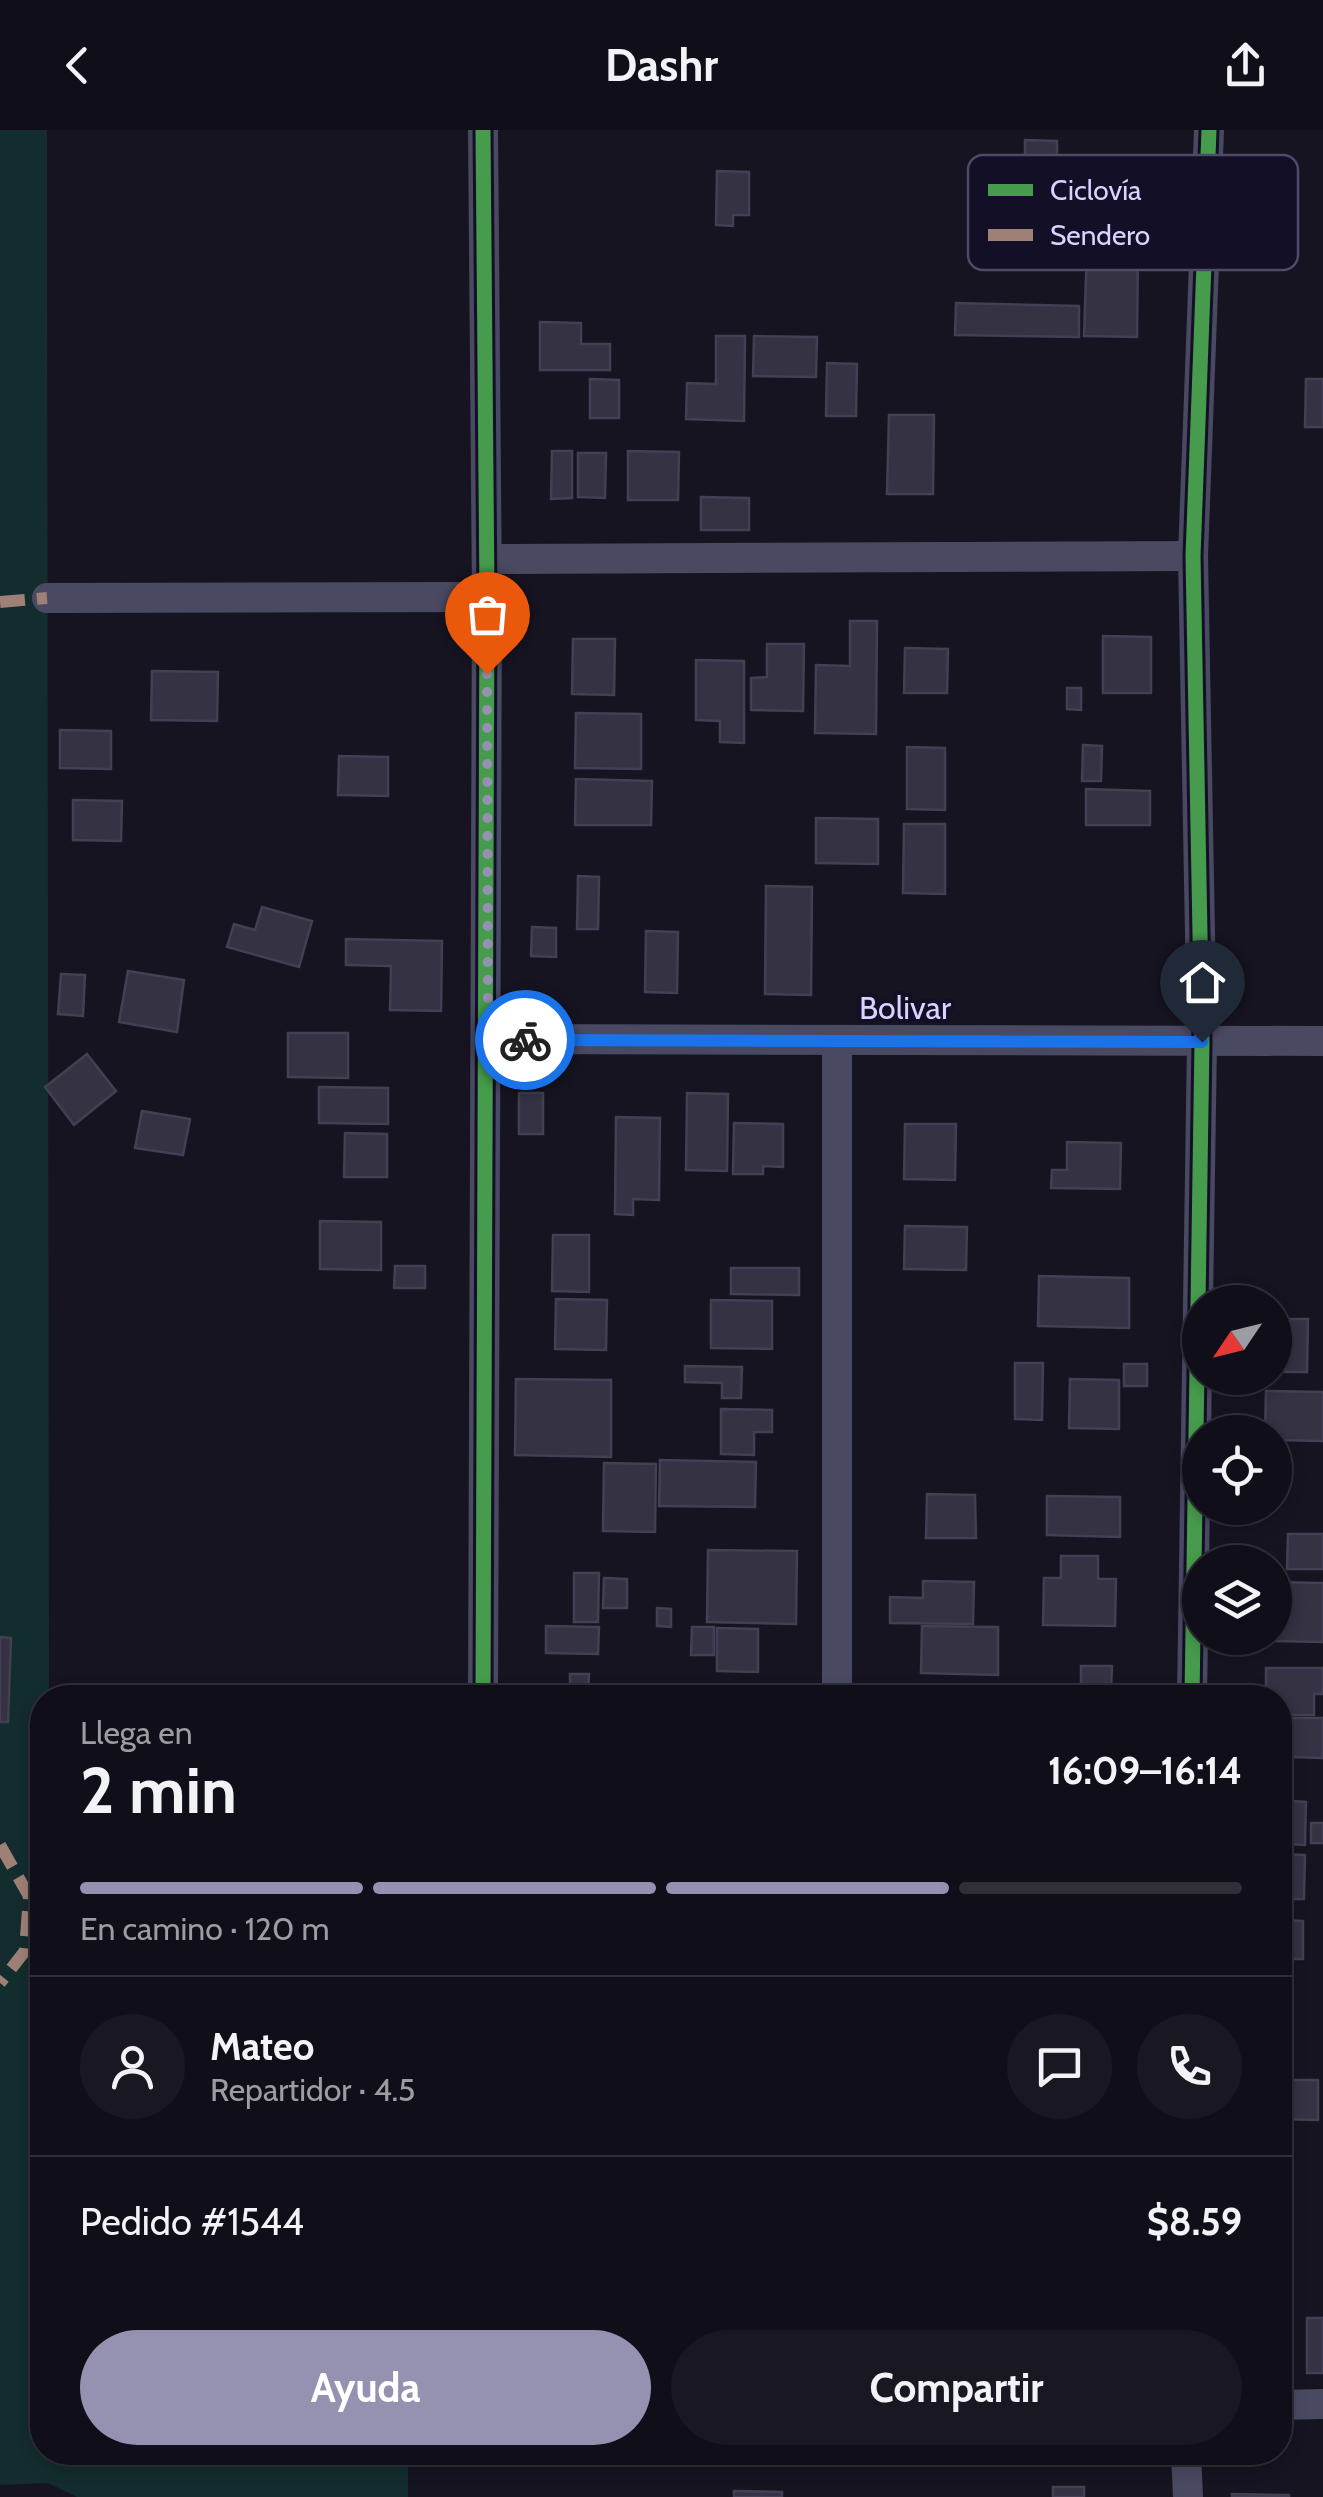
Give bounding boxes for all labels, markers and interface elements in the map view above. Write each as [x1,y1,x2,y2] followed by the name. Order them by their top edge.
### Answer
[50,38,105,93] icon: back
[605,38,718,92] text: Dashr
[1218,38,1273,93] icon: share
[968,155,1298,270] legend
[1050,173,1142,207] text: Ciclovía
[1050,218,1150,252] text: Sendero
[445,572,530,675] pin
[460,587,515,642] icon: bag
[1160,940,1245,1043] pin
[1175,955,1230,1010] icon: home
[859,988,952,1027] street label: Bolivar
[475,990,575,1090] courier
[498,1013,553,1068] icon: bike
[1182,1285,1292,1395] north arrow
[1182,1285,1292,1655] map controls
[1182,1415,1292,1525] button: locate
[1182,1545,1292,1655] button: layers
[80,1713,193,1752] text: Llega en
[1048,1747,1242,1794] text: 16:09–16:14
[80,1750,237,1829] text: 2 min
[80,1909,330,1948] text: En camino · 120 m
[80,2014,185,2119] button: person
[1007,2014,1112,2119] button: chat
[1137,2014,1242,2119] button: phone
[210,2023,314,2070] text: Mateo
[210,2070,415,2109] text: Repartidor · 4.5
[80,2198,304,2245] text: Pedido #1544
[1147,2198,1242,2245] text: $8.59
[80,2330,651,2445] button: Ayuda
[671,2330,1242,2445] button: Compartir

